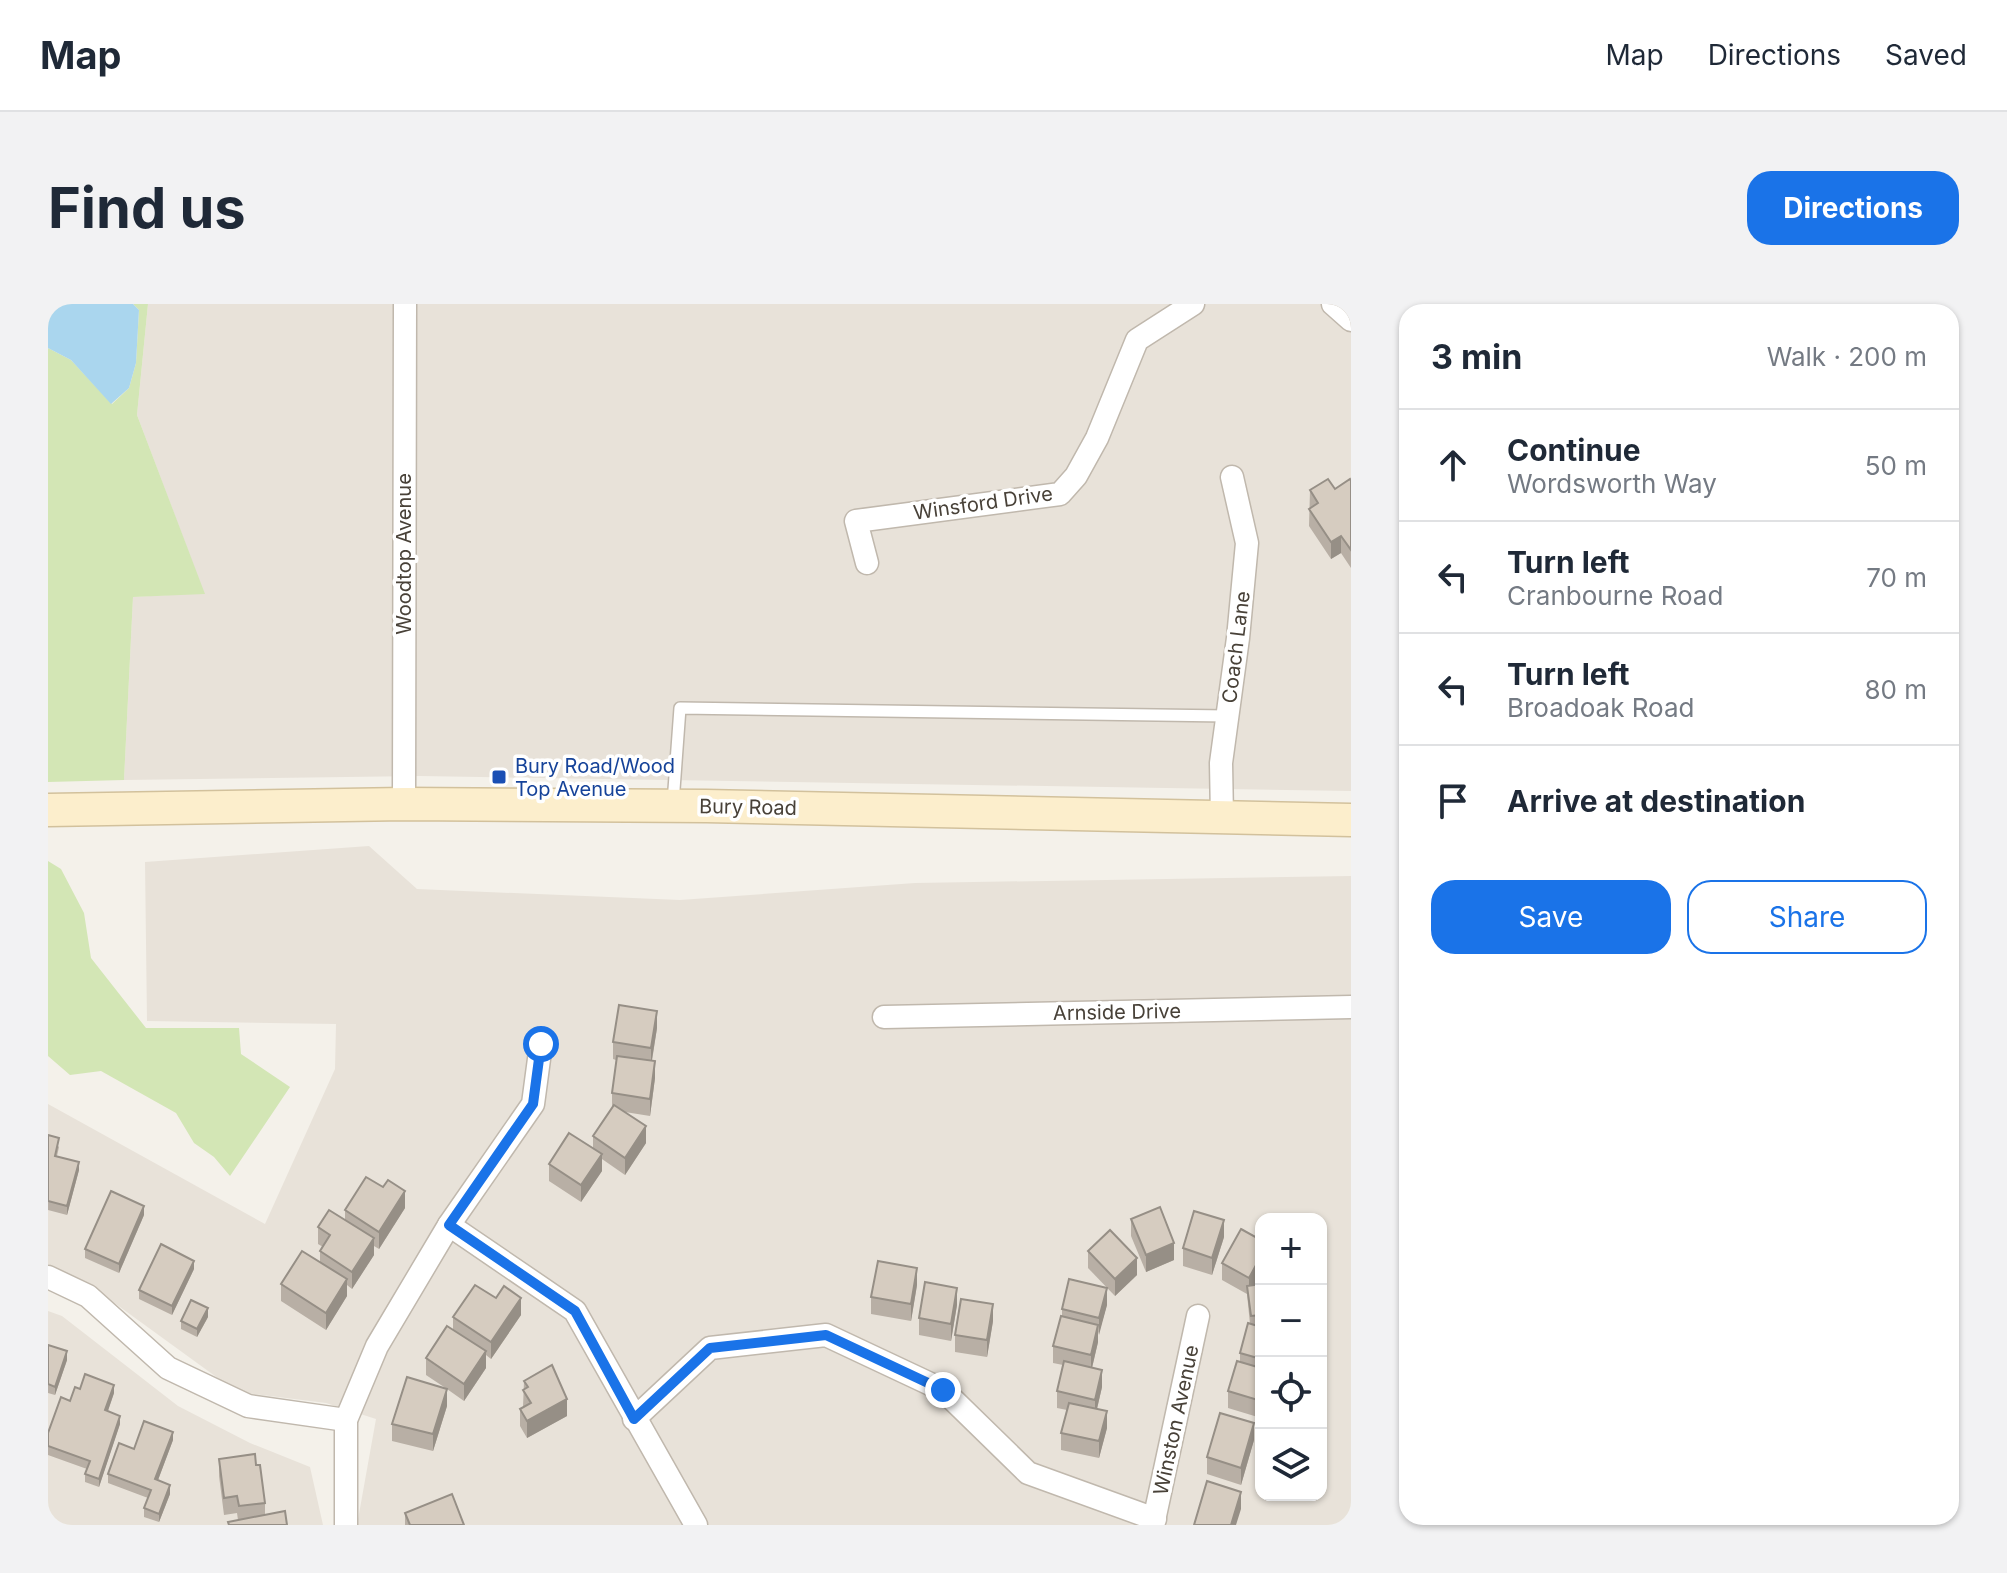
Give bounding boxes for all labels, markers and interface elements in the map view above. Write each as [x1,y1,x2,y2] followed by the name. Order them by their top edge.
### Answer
[40,32,121,78] text: Map
[1605,38,1664,72] text: Map
[1708,38,1841,72] text: Directions
[1885,38,1967,72] text: Saved
[1747,171,1959,245] button: Directions
[48,174,246,242] text: Find us
[1431,336,1522,377] text: 3 min
[1767,341,1927,372] text: Walk · 200 m
[1507,432,1641,468] text: Continue
[1431,443,1475,487] icon: ahead
[1865,450,1927,481] text: 50 m
[1507,468,1717,499] text: Wordsworth Way
[392,473,416,635] street label: Woodtop Avenue
[912,481,1054,525] street label: Winsford Drive
[1507,544,1629,580] text: Turn left
[1431,555,1475,599] icon: left
[1866,562,1927,593] text: 70 m
[1507,580,1723,611] text: Cranbourne Road
[1217,589,1255,705] street label: Coach Lane
[1507,656,1629,692] text: Turn left
[1431,667,1475,711] icon: left
[1864,674,1927,705] text: 80 m
[1507,692,1694,723] text: Broadoak Road
[515,754,675,801] place label: Bury Road/Wood Top Avenue
[490,768,508,786] marker: Bury Road/Wood Top Avenue
[1431,779,1475,823] icon: arrive
[1507,783,1805,819] text: Arrive at destination
[699,794,797,820] street label: Bury Road
[1431,880,1671,954] button: Save
[1687,880,1927,954] button: Share
[1053,999,1181,1025] street label: Arnside Drive
[523,1026,559,1062] route start
[1255,1213,1327,1501] map controls
[1255,1213,1327,1285] button: +
[1255,1285,1327,1357] button: −
[1148,1343,1204,1497] street label: Winston Avenue
[1255,1357,1327,1429] button: locate
[925,1372,961,1408] route end
[1255,1429,1327,1501] button: layers

